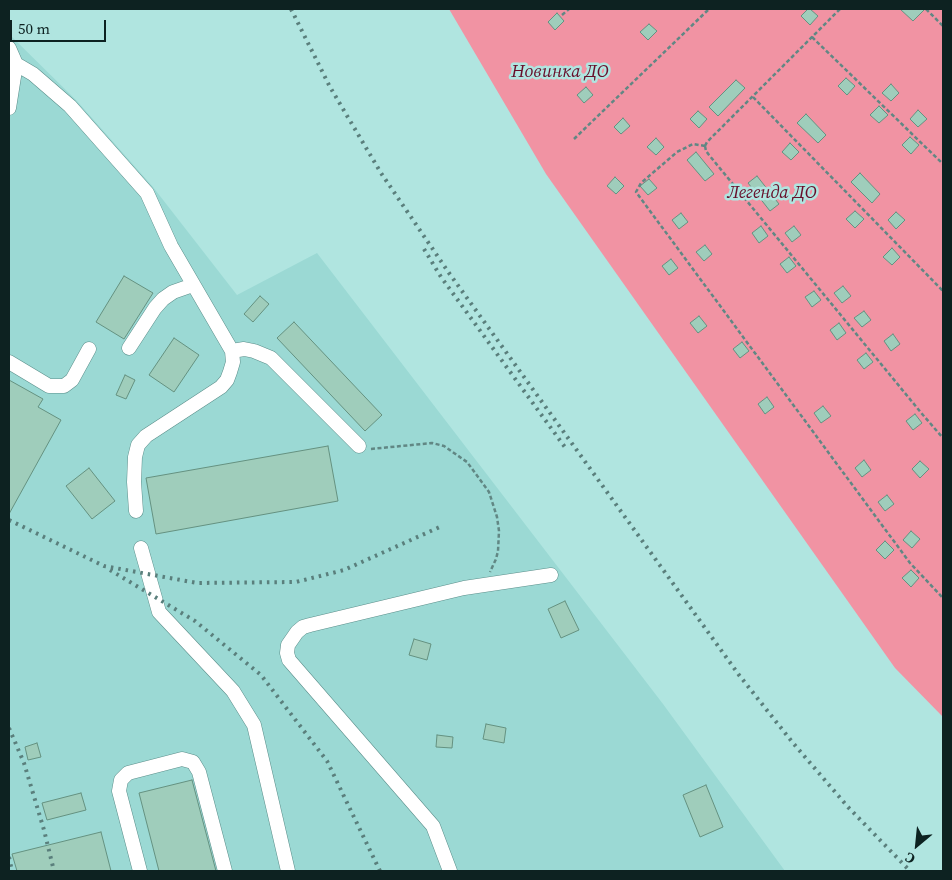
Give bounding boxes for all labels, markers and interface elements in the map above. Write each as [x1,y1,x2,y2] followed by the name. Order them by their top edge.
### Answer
[12,10,109,42] scale bar
[18,18,50,39] text: 50 m
[511,61,609,83] park label: Новинка ДО
[727,182,817,204] park label: Легенда ДО
[892,820,942,870] north arrow
[901,847,919,869] text: С

